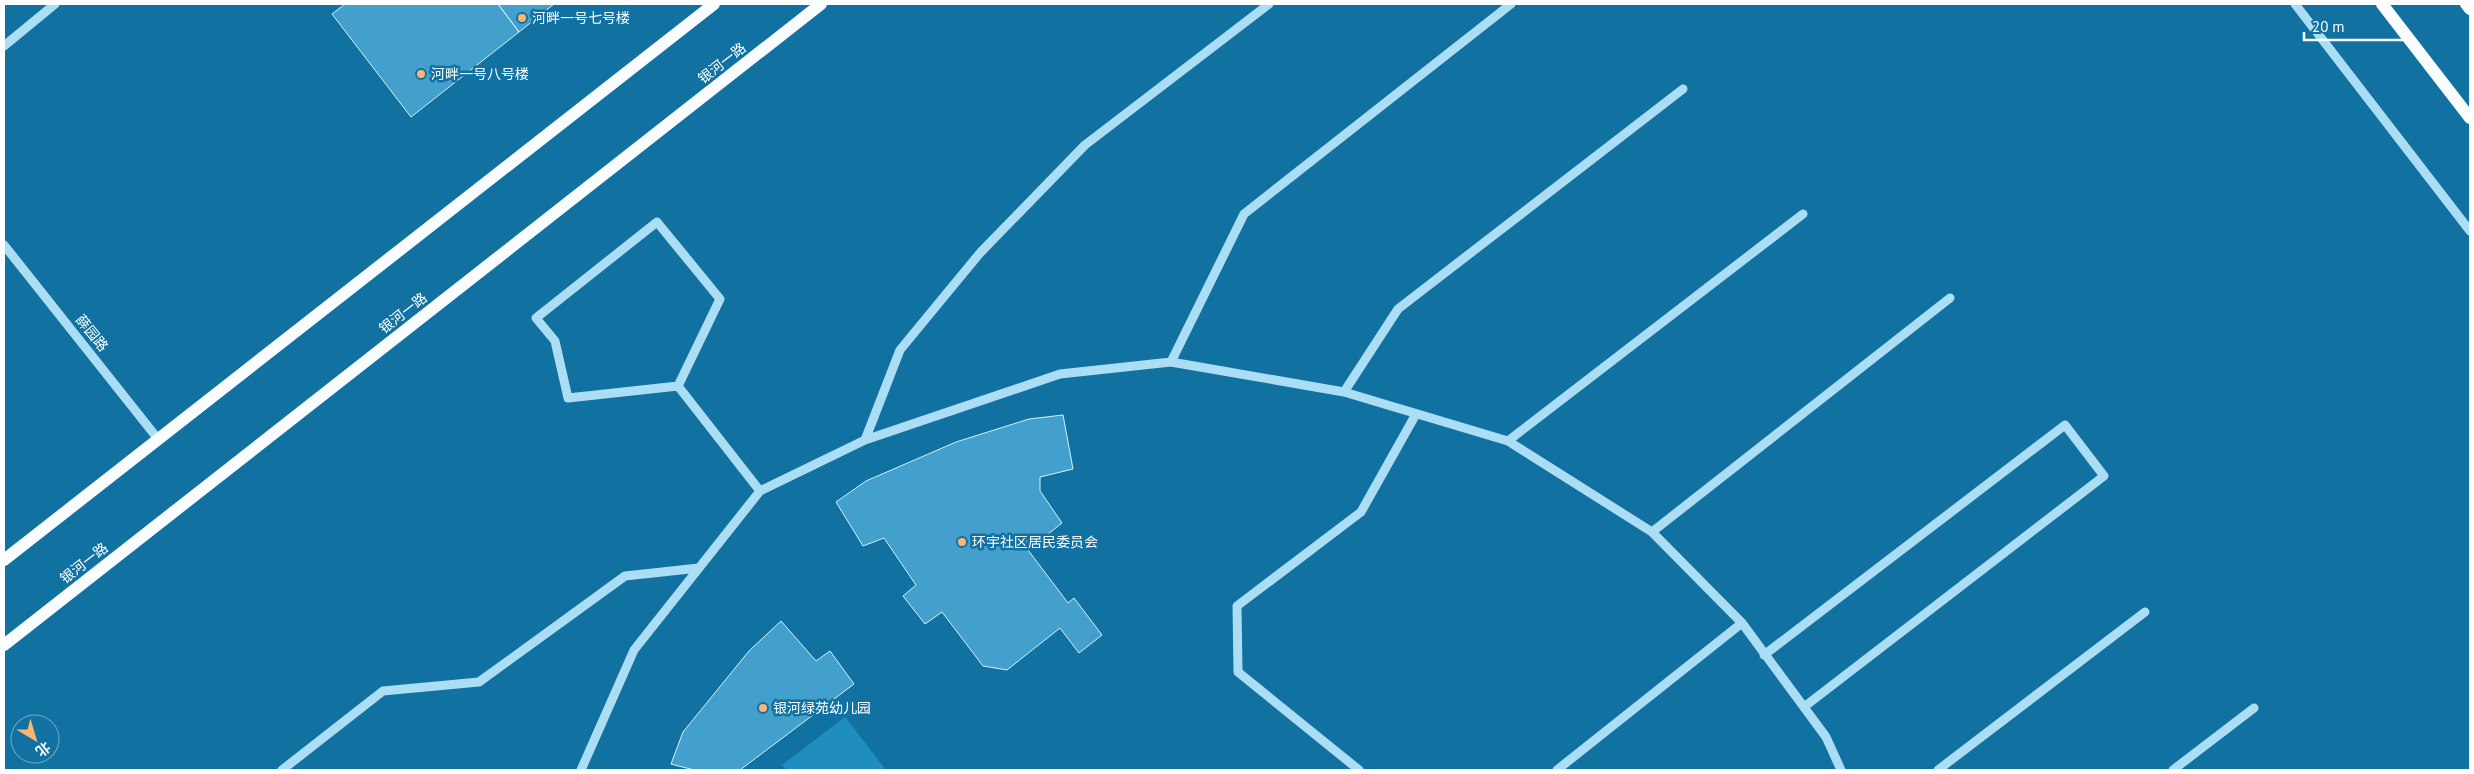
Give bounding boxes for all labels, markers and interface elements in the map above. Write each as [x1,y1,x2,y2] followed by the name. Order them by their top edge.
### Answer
[532,9,630,27] place label: 河畔一号七号楼
[2304,10,2410,42] scale bar
[516,12,528,24] marker: 河畔一号七号楼
[2312,17,2345,36] text: 20 m
[694,39,750,87] street label: 银河一路
[431,65,529,83] place label: 河畔一号八号楼
[415,68,427,80] marker: 河畔一号八号楼
[375,289,431,337] street label: 银河一路
[72,311,112,355] street label: 薛园路
[972,533,1098,551] place label: 环宇社区居民委员会
[956,536,968,548] marker: 环宇社区居民委员会
[56,539,112,587] street label: 银河一路
[773,699,871,717] place label: 银河绿苑幼儿园
[757,702,769,714] marker: 银河绿苑幼儿园
[10,714,60,764] north arrow
[32,738,54,761] text: 北

